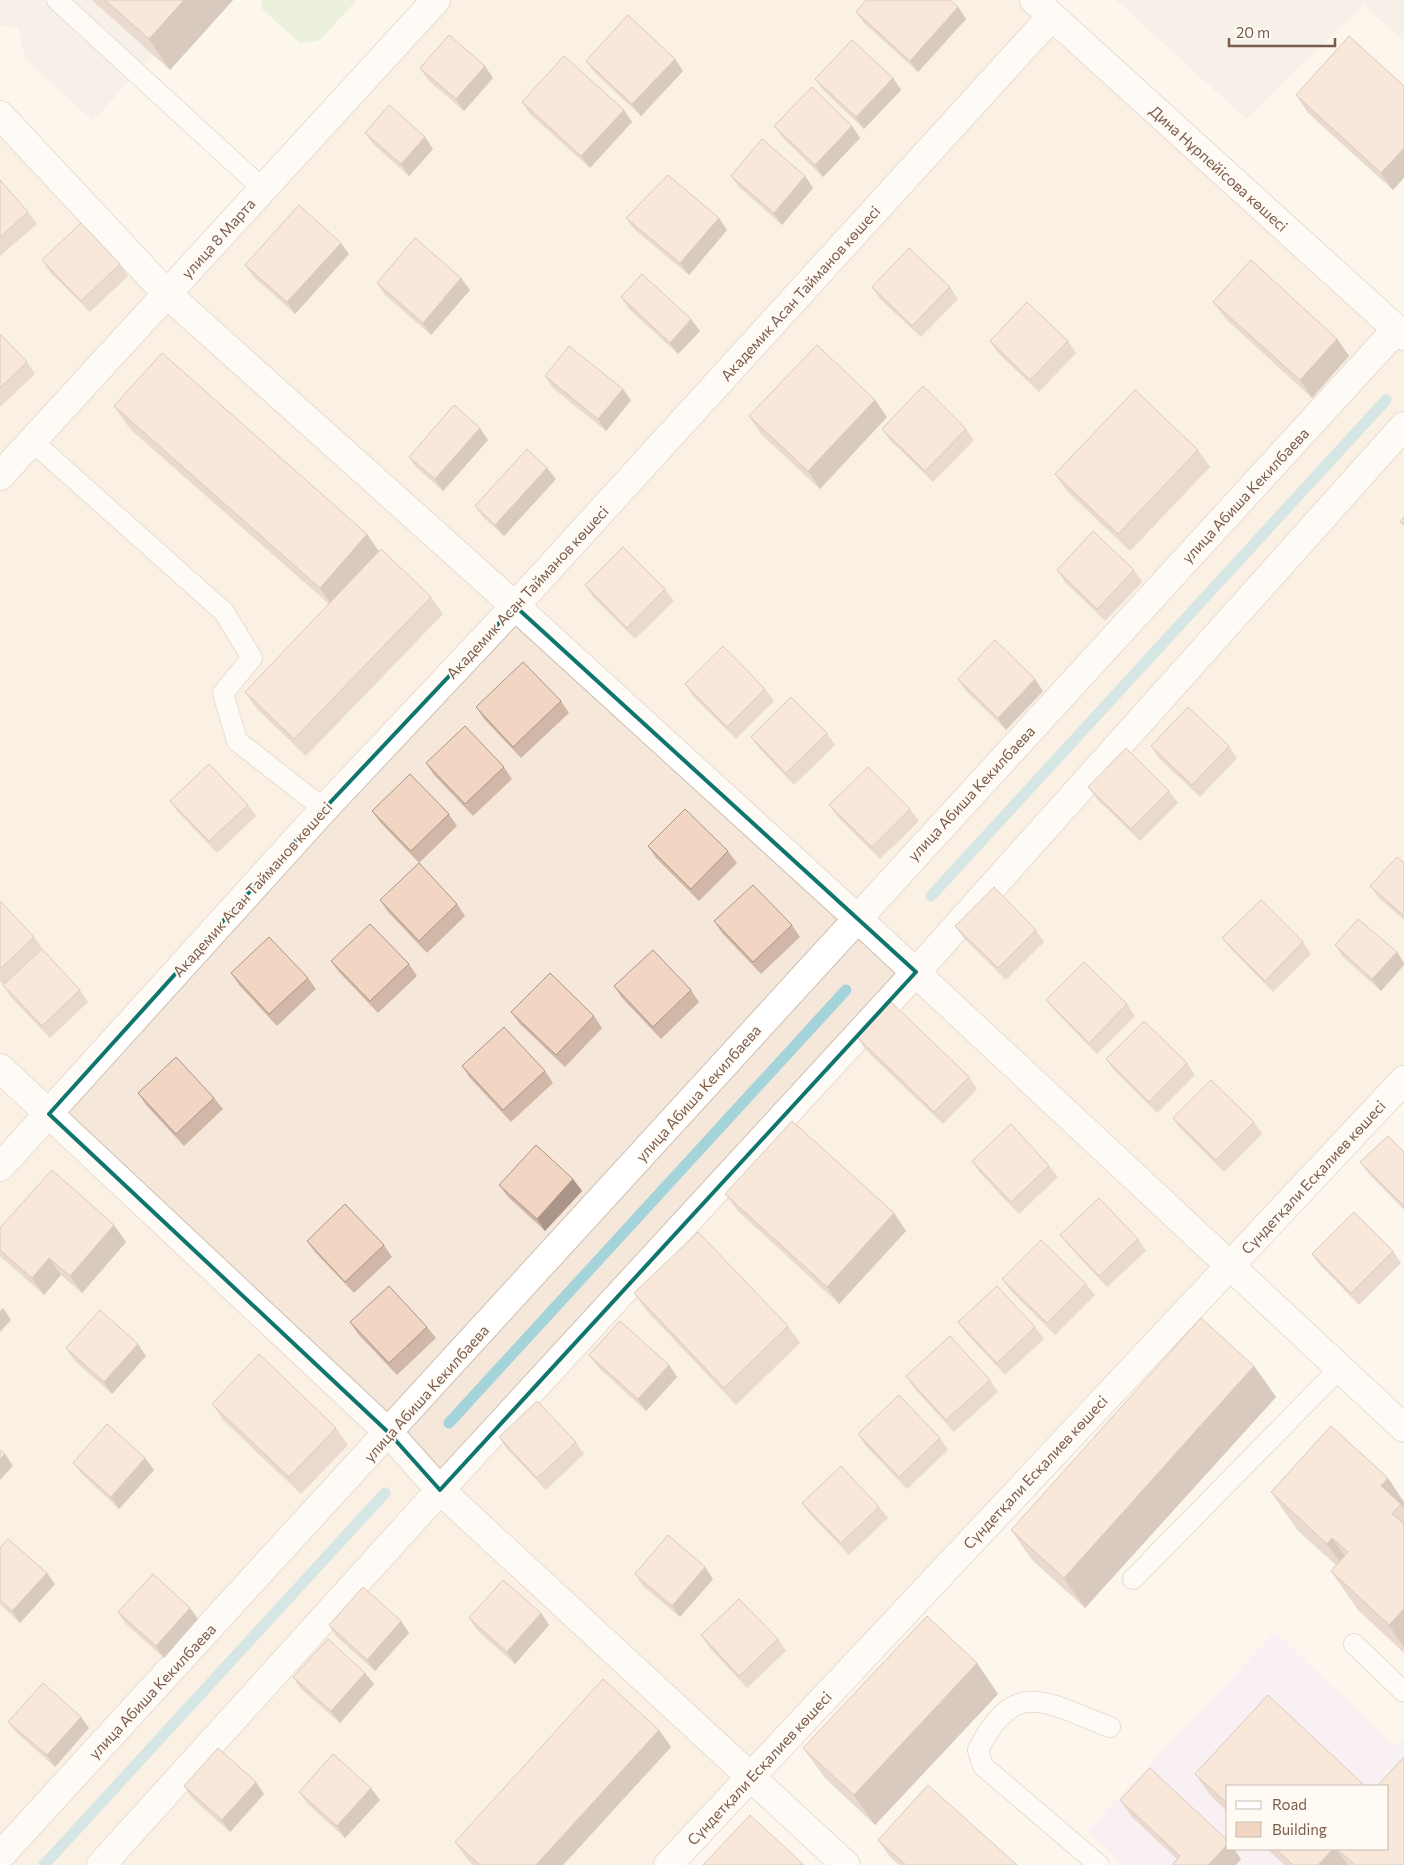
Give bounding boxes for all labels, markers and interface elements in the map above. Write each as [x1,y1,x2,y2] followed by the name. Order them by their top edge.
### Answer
[1229,15,1335,47] scale bar
[1236,23,1270,41] text: 20 m
[1146,101,1292,235] street label: Дина Нұрпейісова көшесі
[177,194,259,282] street label: улица 8 Марта
[717,202,883,384] street label: Академик Асан Тайманов көшесі
[1178,424,1312,566] street label: улица Абиша Кекилбаева
[442,502,612,682] street label: Академик Асан Тайманов көшесі
[904,722,1038,864] street label: улица Абиша Кекилбаева
[169,798,335,980] street label: Академик Асан Тайманов көшесі
[632,1021,764,1165] street label: улица Абиша Кекилбаева
[1237,1097,1389,1257] street label: Сүндетқали Есқалиев көшесі
[360,1321,492,1465] street label: улица Абиша Кекилбаева
[959,1392,1111,1552] street label: Сүндетқали Есқалиев көшесі
[85,1620,219,1762] street label: улица Абиша Кекилбаева
[683,1688,835,1848] street label: Сүндетқали Есқалиев көшесі
[1226,1785,1389,1850] legend
[1272,1795,1307,1813] text: Road
[1272,1820,1327,1838] text: Building

